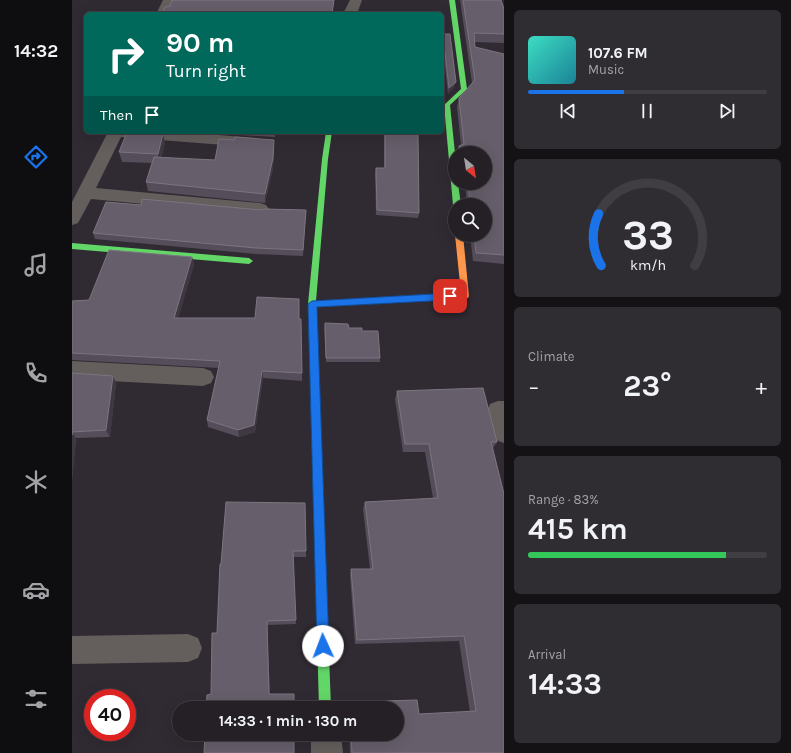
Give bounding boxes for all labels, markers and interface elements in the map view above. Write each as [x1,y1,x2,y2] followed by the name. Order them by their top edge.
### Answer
[166,26,234,59] text: 90 m
[100,28,152,80] icon: right
[14,40,58,62] text: 14:32
[588,44,648,62] text: 107.6 FM
[166,60,246,82] text: Turn right
[588,62,624,77] text: Music
[557,100,579,122] icon: previous
[636,100,658,122] icon: pause
[716,100,738,122] icon: next
[141,104,163,126] icon: arrive
[100,106,133,124] text: Then
[22,143,50,171] icon: directions
[448,146,492,190] north arrow
[448,146,492,242] map controls
[448,198,492,242] button: search
[622,211,673,259] text: 33
[22,251,50,279] icon: music
[629,256,666,273] text: km/h
[433,279,467,313] pin
[439,285,461,307] icon: arrive
[528,349,574,364] text: Climate
[22,359,50,387] icon: phone
[623,368,672,404] text: 23°
[528,374,540,400] text: −
[755,374,767,400] text: +
[22,468,50,496] icon: climate
[528,492,599,507] text: Range · 83%
[528,511,628,547] text: 415 km
[22,576,50,604] icon: car
[302,625,344,667] position arrow
[528,647,566,662] text: Arrival
[528,666,602,702] text: 14:33
[22,685,50,713] icon: filters
[84,689,136,741] speed limit sign: 40
[219,712,357,730] text: 14:33 · 1 min · 130 m

